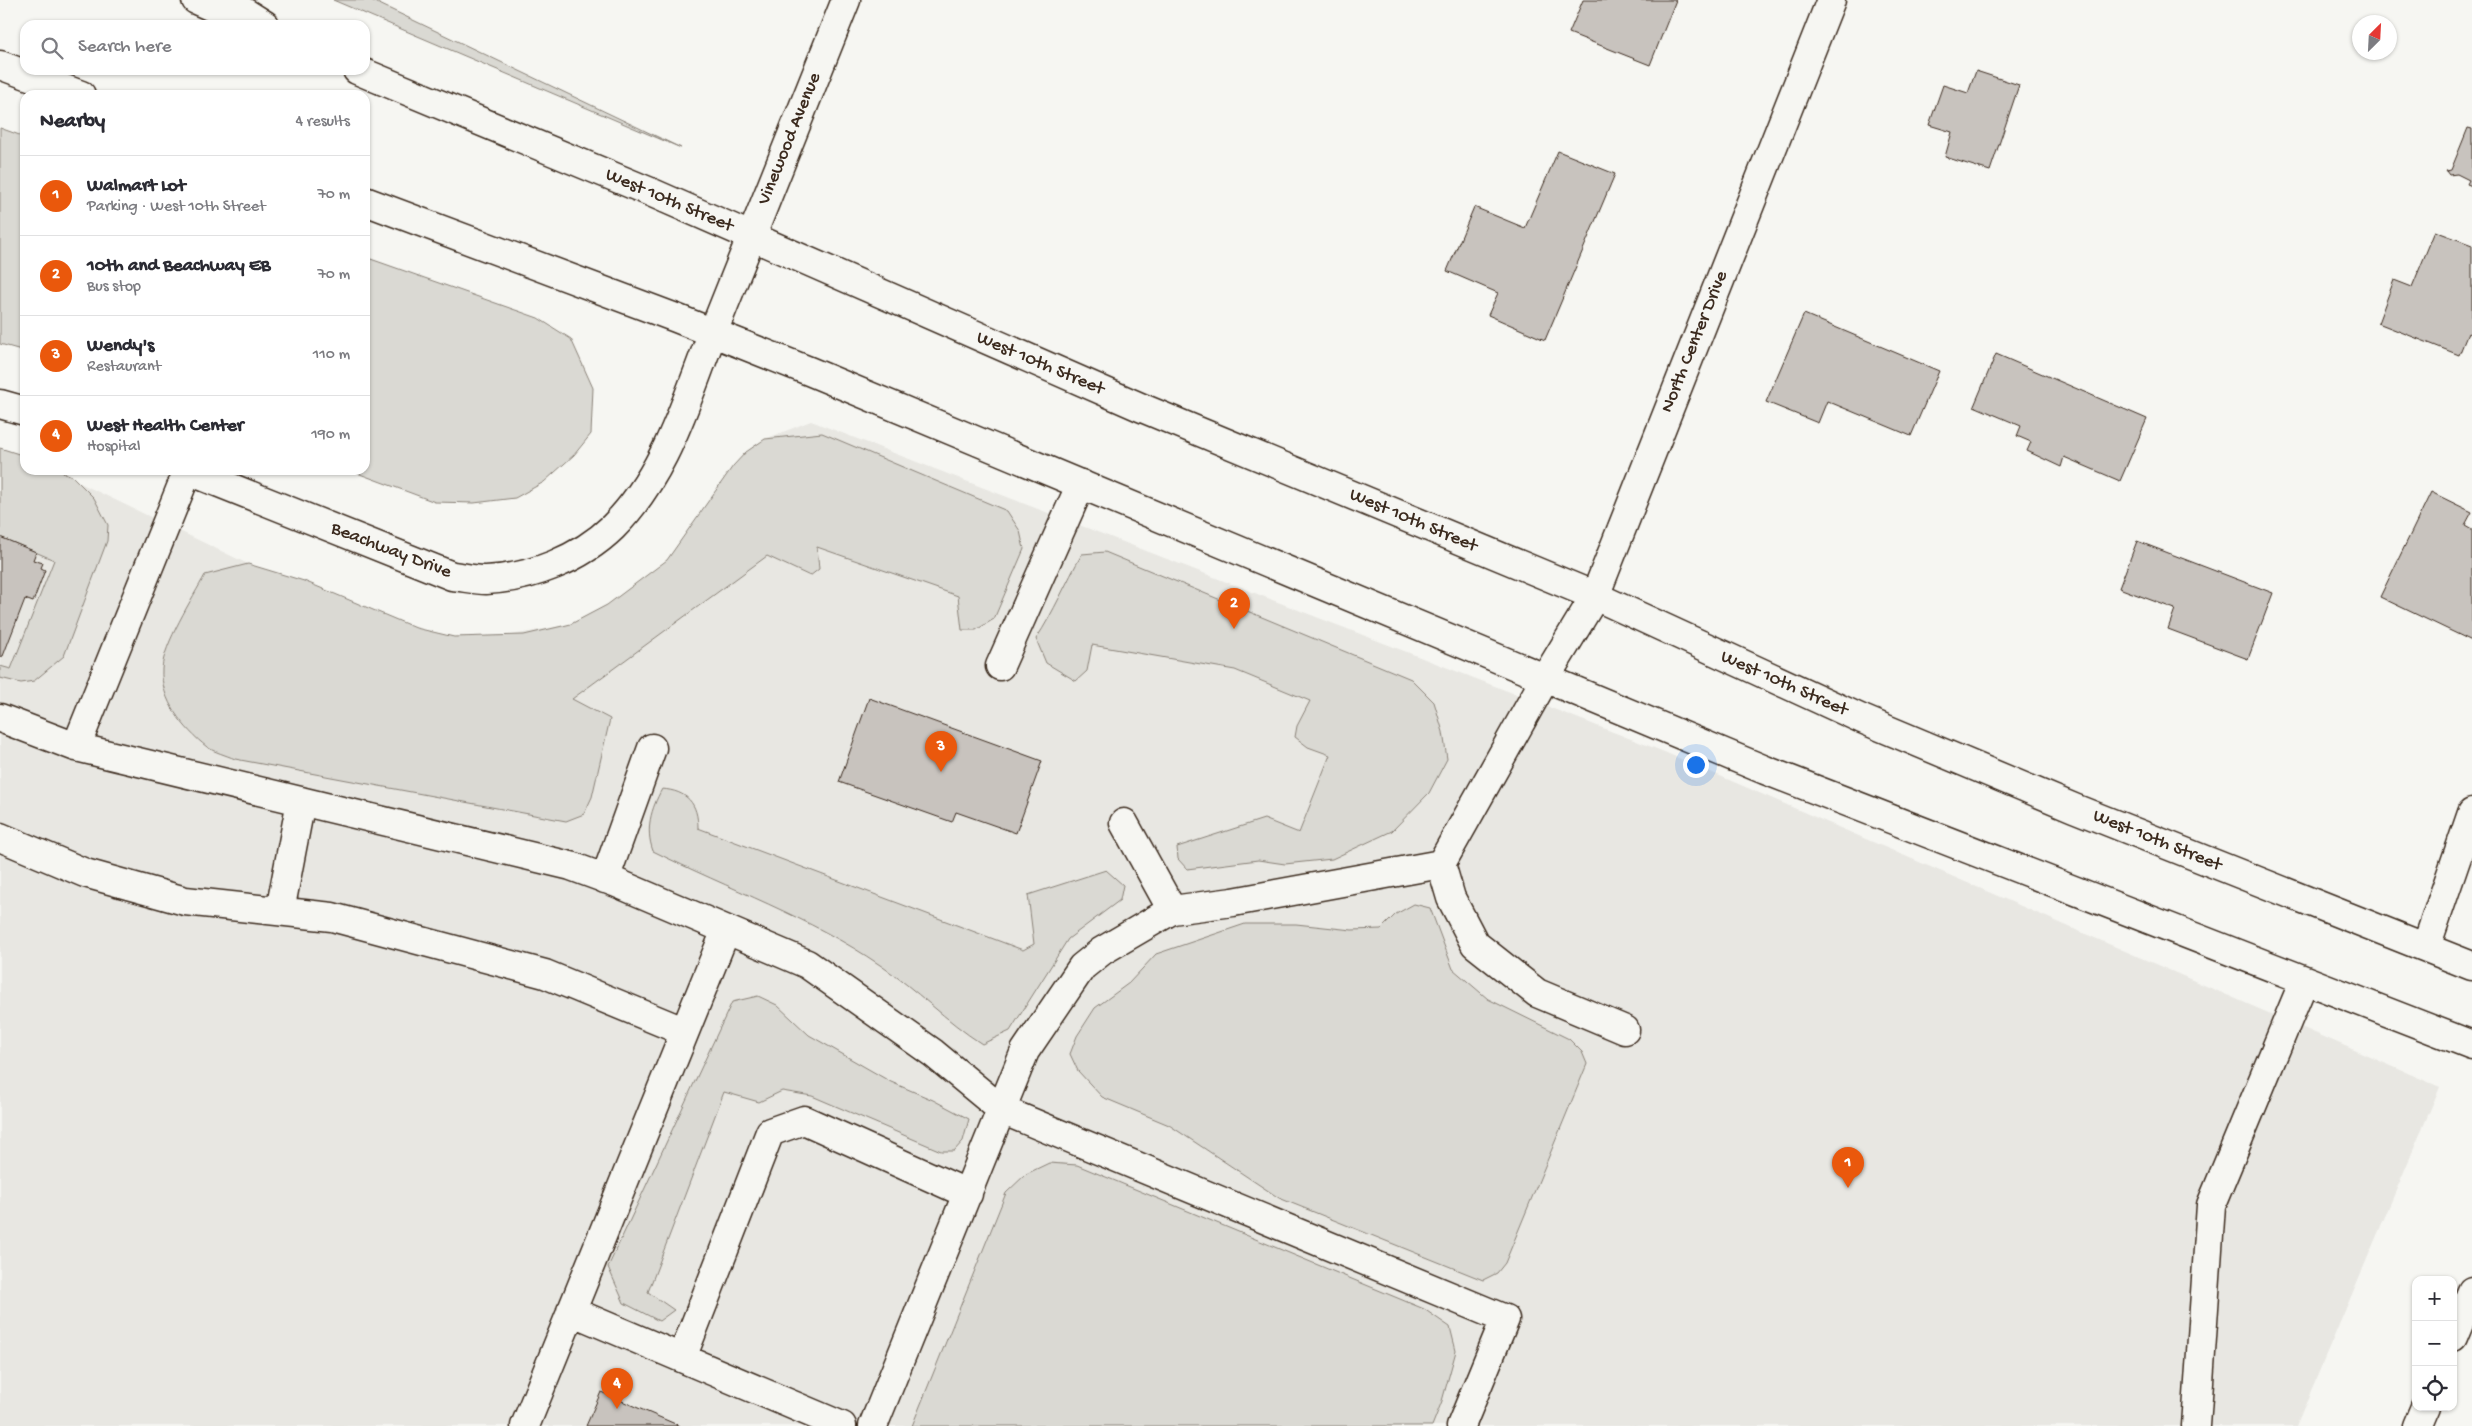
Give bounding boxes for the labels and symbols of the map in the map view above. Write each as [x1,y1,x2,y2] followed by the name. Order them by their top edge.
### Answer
[2352,15,2397,60] north arrow
[753,69,827,209] street label: Vinewood Avenue
[602,164,739,239] street label: West 10th Street
[1656,268,1734,416] street label: North Center Drive
[973,327,1110,402] street label: West 10th Street
[1346,484,1483,559] street label: West 10th Street
[327,517,455,585] street label: Beachway Drive
[1218,588,1250,629] pin: 2
[1717,646,1853,723] street label: West 10th Street
[925,731,957,772] pin: 3
[1683,752,1709,778] your location
[2089,805,2227,878] street label: West 10th Street
[1832,1147,1864,1188] pin: 1
[601,1368,633,1409] pin: 4

